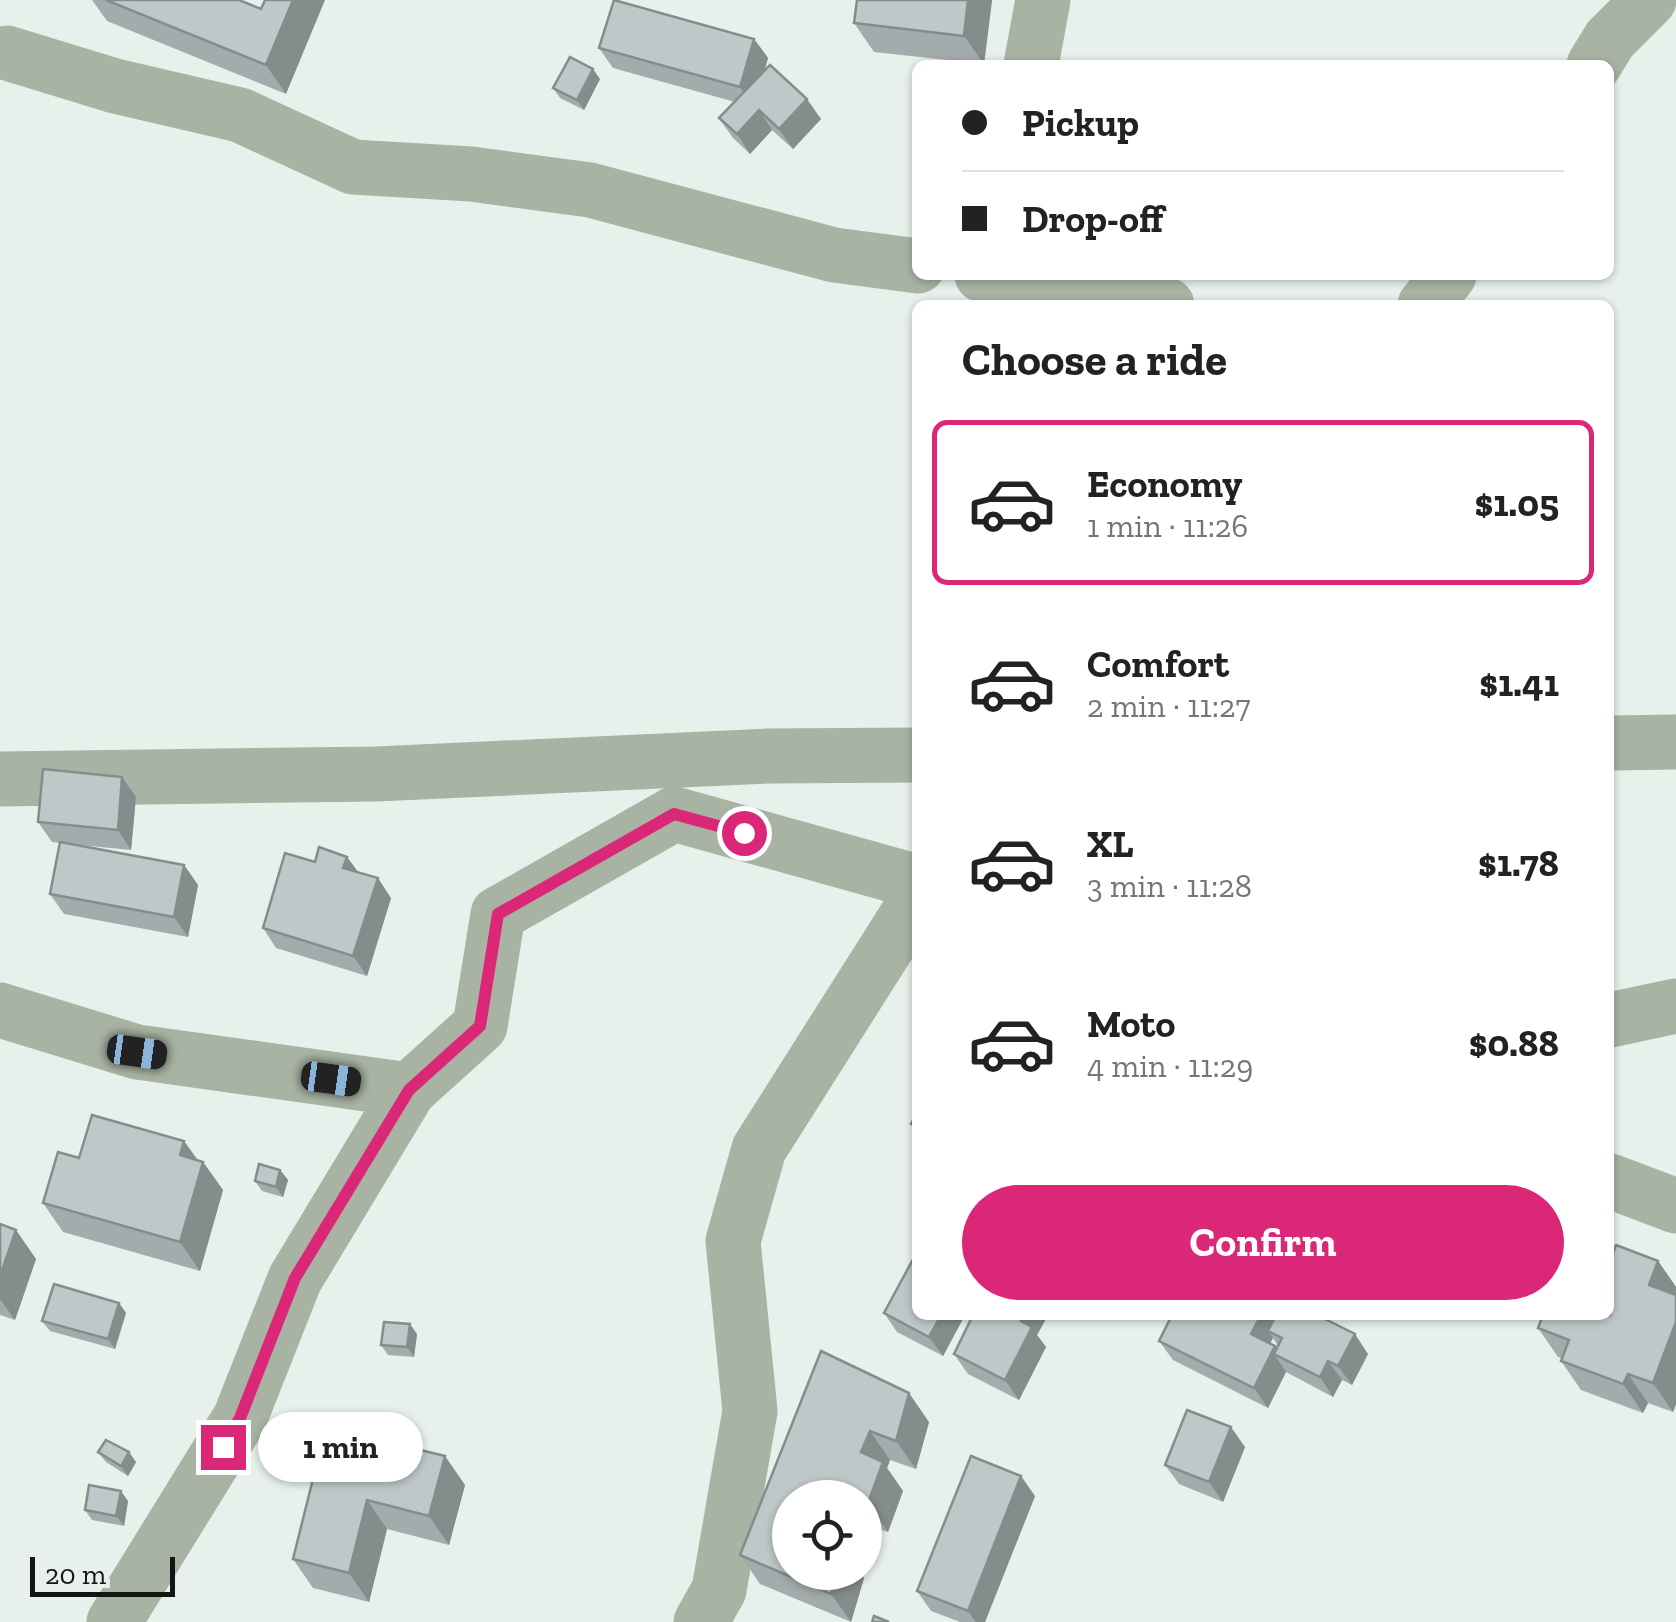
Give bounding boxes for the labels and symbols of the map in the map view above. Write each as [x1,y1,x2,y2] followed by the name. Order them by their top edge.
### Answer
[722,811,767,856] route start
[105,1033,169,1071] car
[299,1060,363,1098] car
[258,1412,423,1482] callout: 1 min
[201,1425,246,1470] route end
[30,1552,175,1596] scale bar

